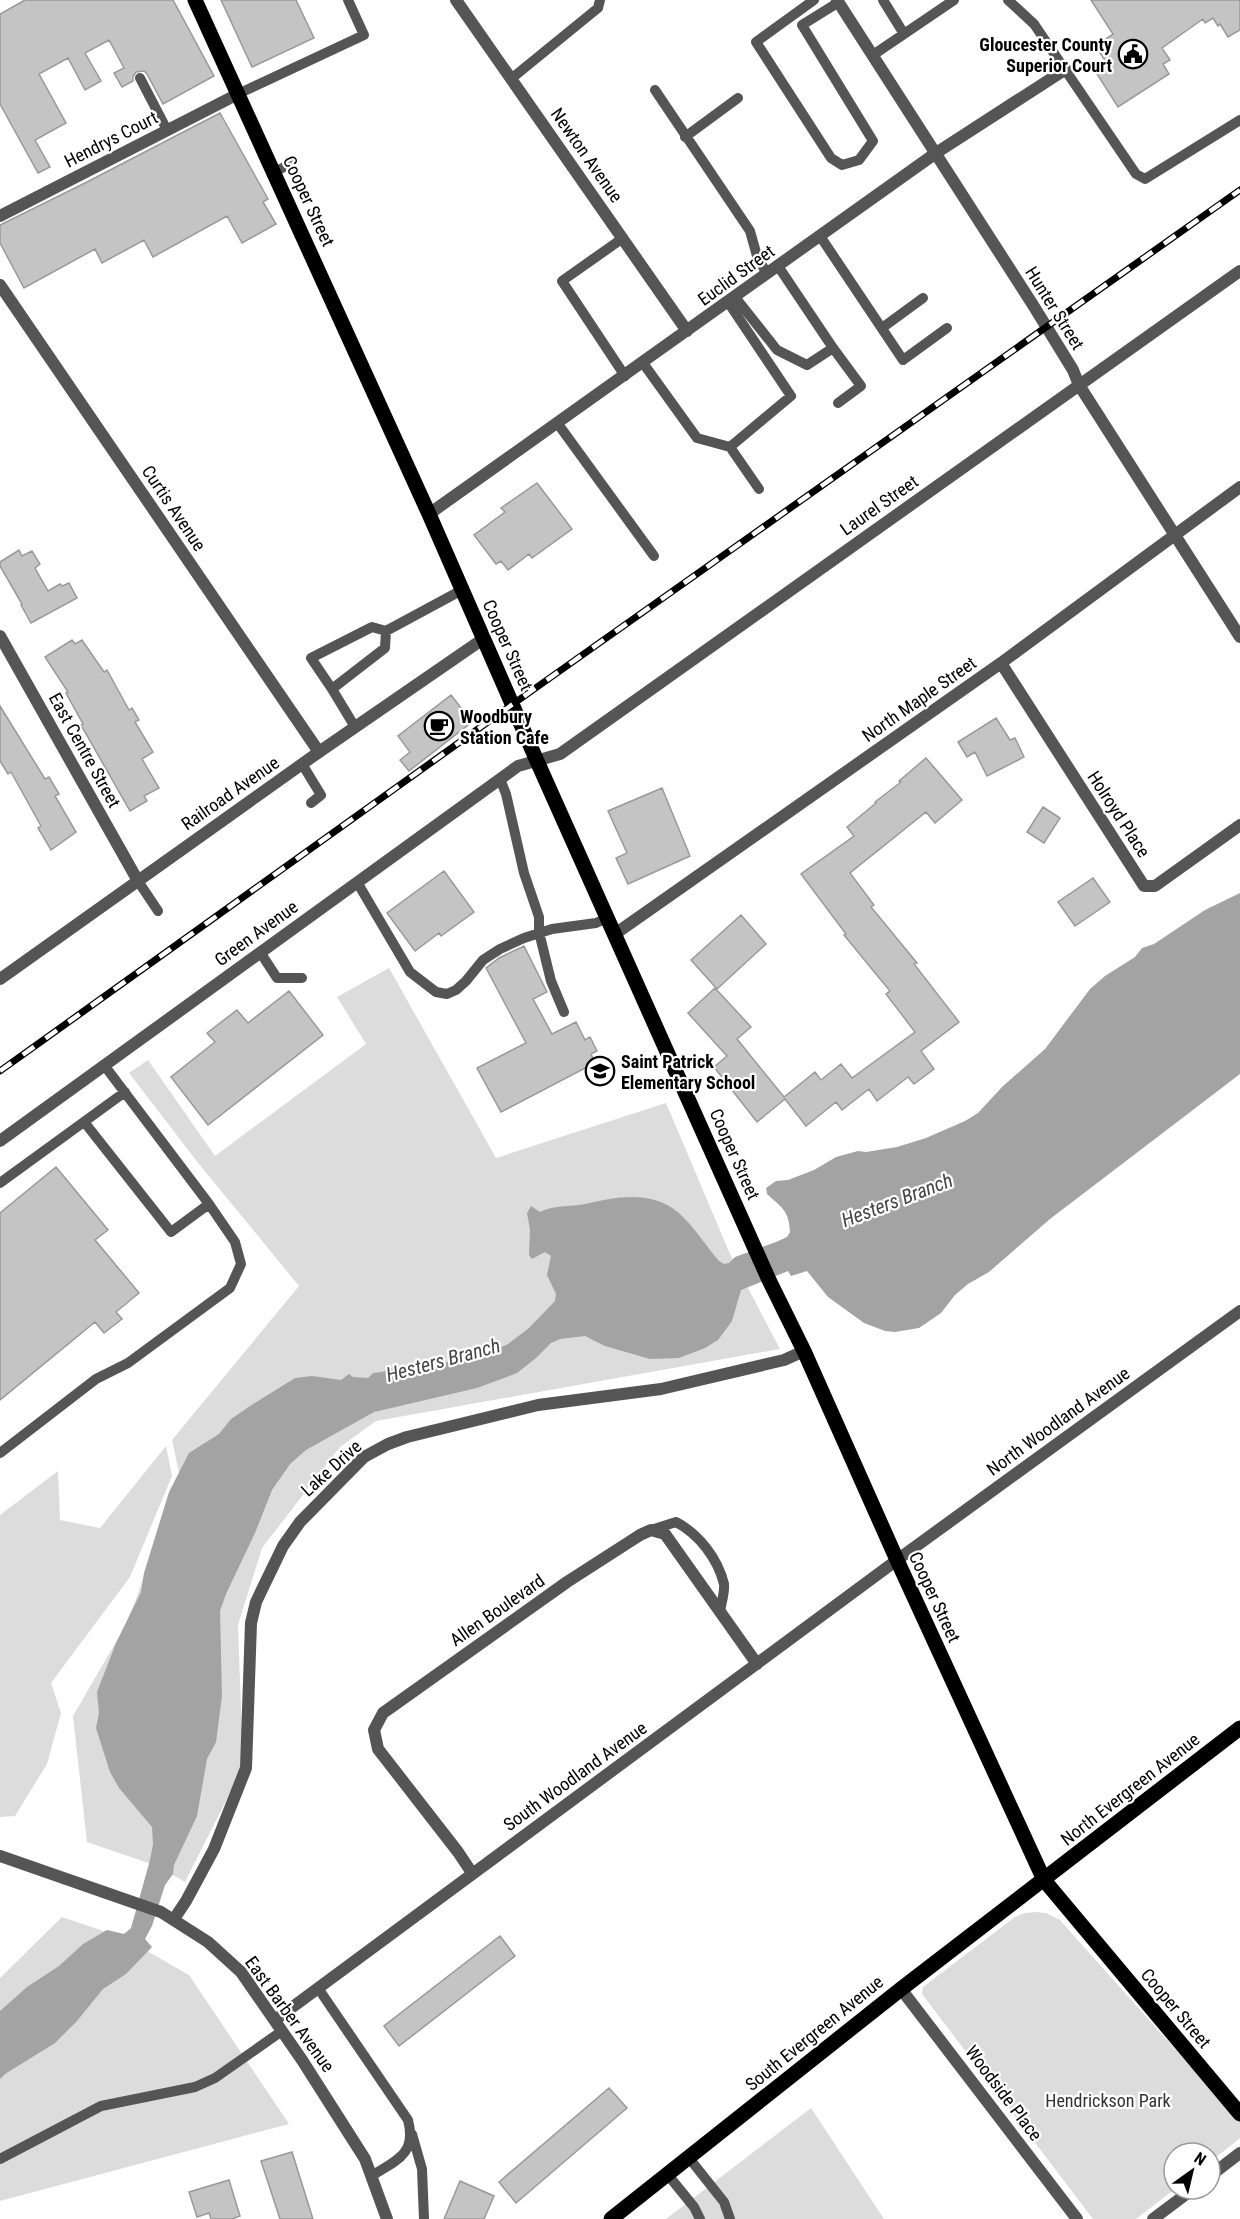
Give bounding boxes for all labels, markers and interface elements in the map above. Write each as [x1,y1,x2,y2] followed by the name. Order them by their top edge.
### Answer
[979,34,1112,76] place label: Gloucester County Superior Court
[1117,38,1149,70] public building icon: Gloucester County Superior Court
[547,104,627,206] street label: Newton Avenue
[61,107,161,171] street label: Hendrys Court
[279,152,339,250] street label: Cooper Street
[694,240,778,310] street label: Euclid Street
[1021,263,1089,353] street label: Hunter Street
[138,461,210,555] street label: Curtis Avenue
[836,471,922,539] street label: Laurel Street
[479,596,537,694] street label: Cooper Street
[858,652,980,746] street label: North Maple Street
[45,689,125,811] street label: East Centre Street
[460,706,549,748] place label: Woodbury Station Cafe
[423,710,455,742] cafe icon: Woodbury Station Cafe
[177,752,283,834] street label: Railroad Avenue
[1083,767,1155,861] street label: Holroyd Place
[210,896,302,970] street label: Green Avenue
[621,1051,755,1093] place label: Saint Patrick Elementary School
[584,1055,616,1087] school or university icon: Saint Patrick Elementary School
[706,1105,764,1203] street label: Cooper Street
[838,1168,956,1232] water label: Hesters Branch
[383,1333,503,1387] water label: Hesters Branch
[983,1362,1133,1480] street label: North Woodland Avenue
[297,1436,365,1500] street label: Lake Drive
[905,1548,965,1646] street label: Cooper Street
[446,1570,548,1650] street label: Allen Boulevard
[499,1717,651,1835] street label: South Woodland Avenue
[1057,1728,1203,1850] street label: North Evergreen Avenue
[241,1952,339,2076] street label: East Barber Avenue
[1137,1964,1215,2052] street label: Cooper Street
[741,1971,887,2095] street label: South Evergreen Avenue
[961,2041,1047,2145] street label: Woodside Place
[1045,2090,1171,2111] park label: Hendrickson Park
[1162,2141,1222,2201] north arrow
[1191,2148,1209,2170] text: N

